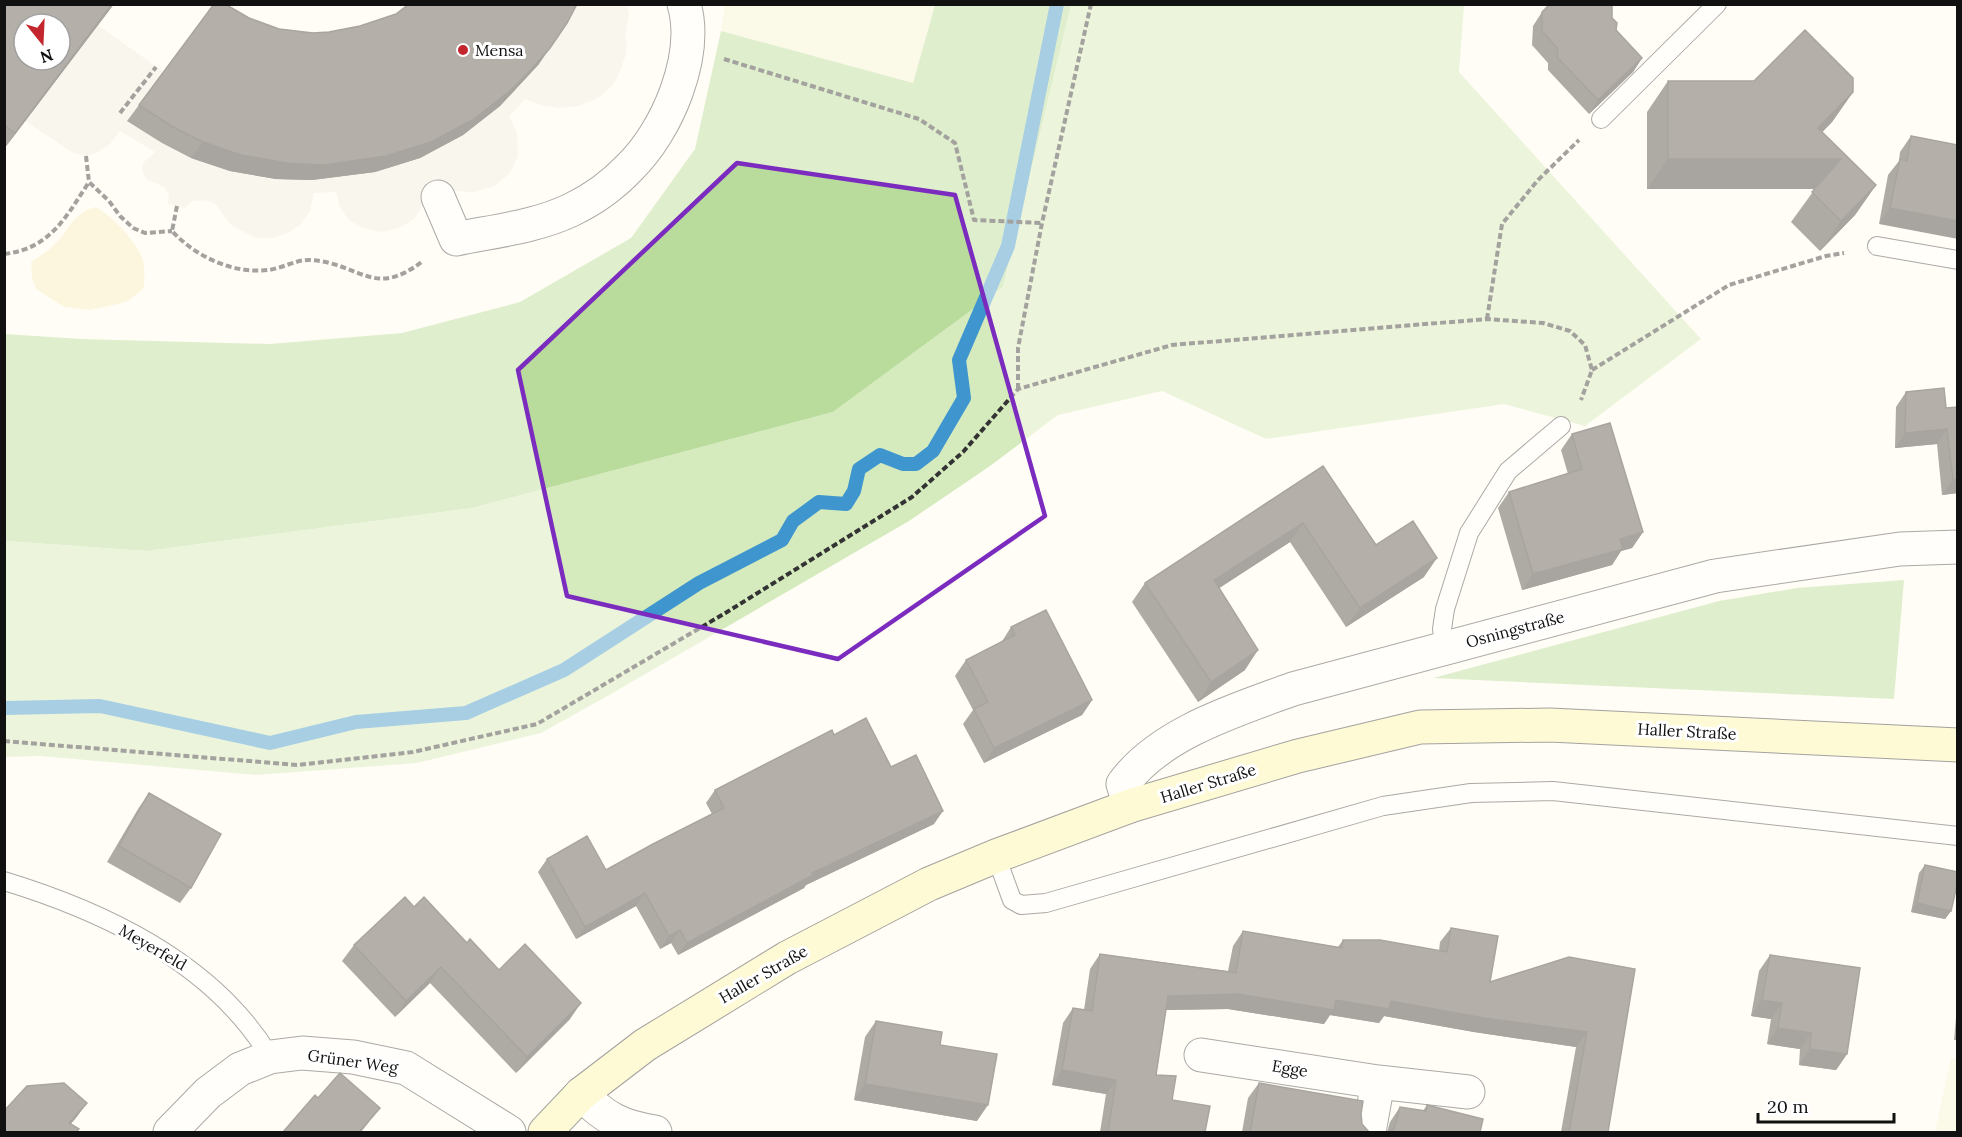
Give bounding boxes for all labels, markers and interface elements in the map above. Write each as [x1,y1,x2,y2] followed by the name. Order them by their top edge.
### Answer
[12,12,72,72] north arrow
[475,40,524,60] place label: Mensa
[456,43,470,57] marker: Mensa
[38,45,56,68] text: N
[1464,606,1567,652] street label: Osningstraße
[1637,718,1737,744] street label: Haller Straße
[1158,759,1259,807] street label: Haller Straße
[116,920,191,975] street label: Meyerfeld
[715,940,811,1007] street label: Haller Straße
[307,1045,401,1077] street label: Grüner Weg
[1271,1055,1310,1081] street label: Egge
[1758,1086,1894,1124] scale bar
[1767,1095,1809,1118] text: 20 m

